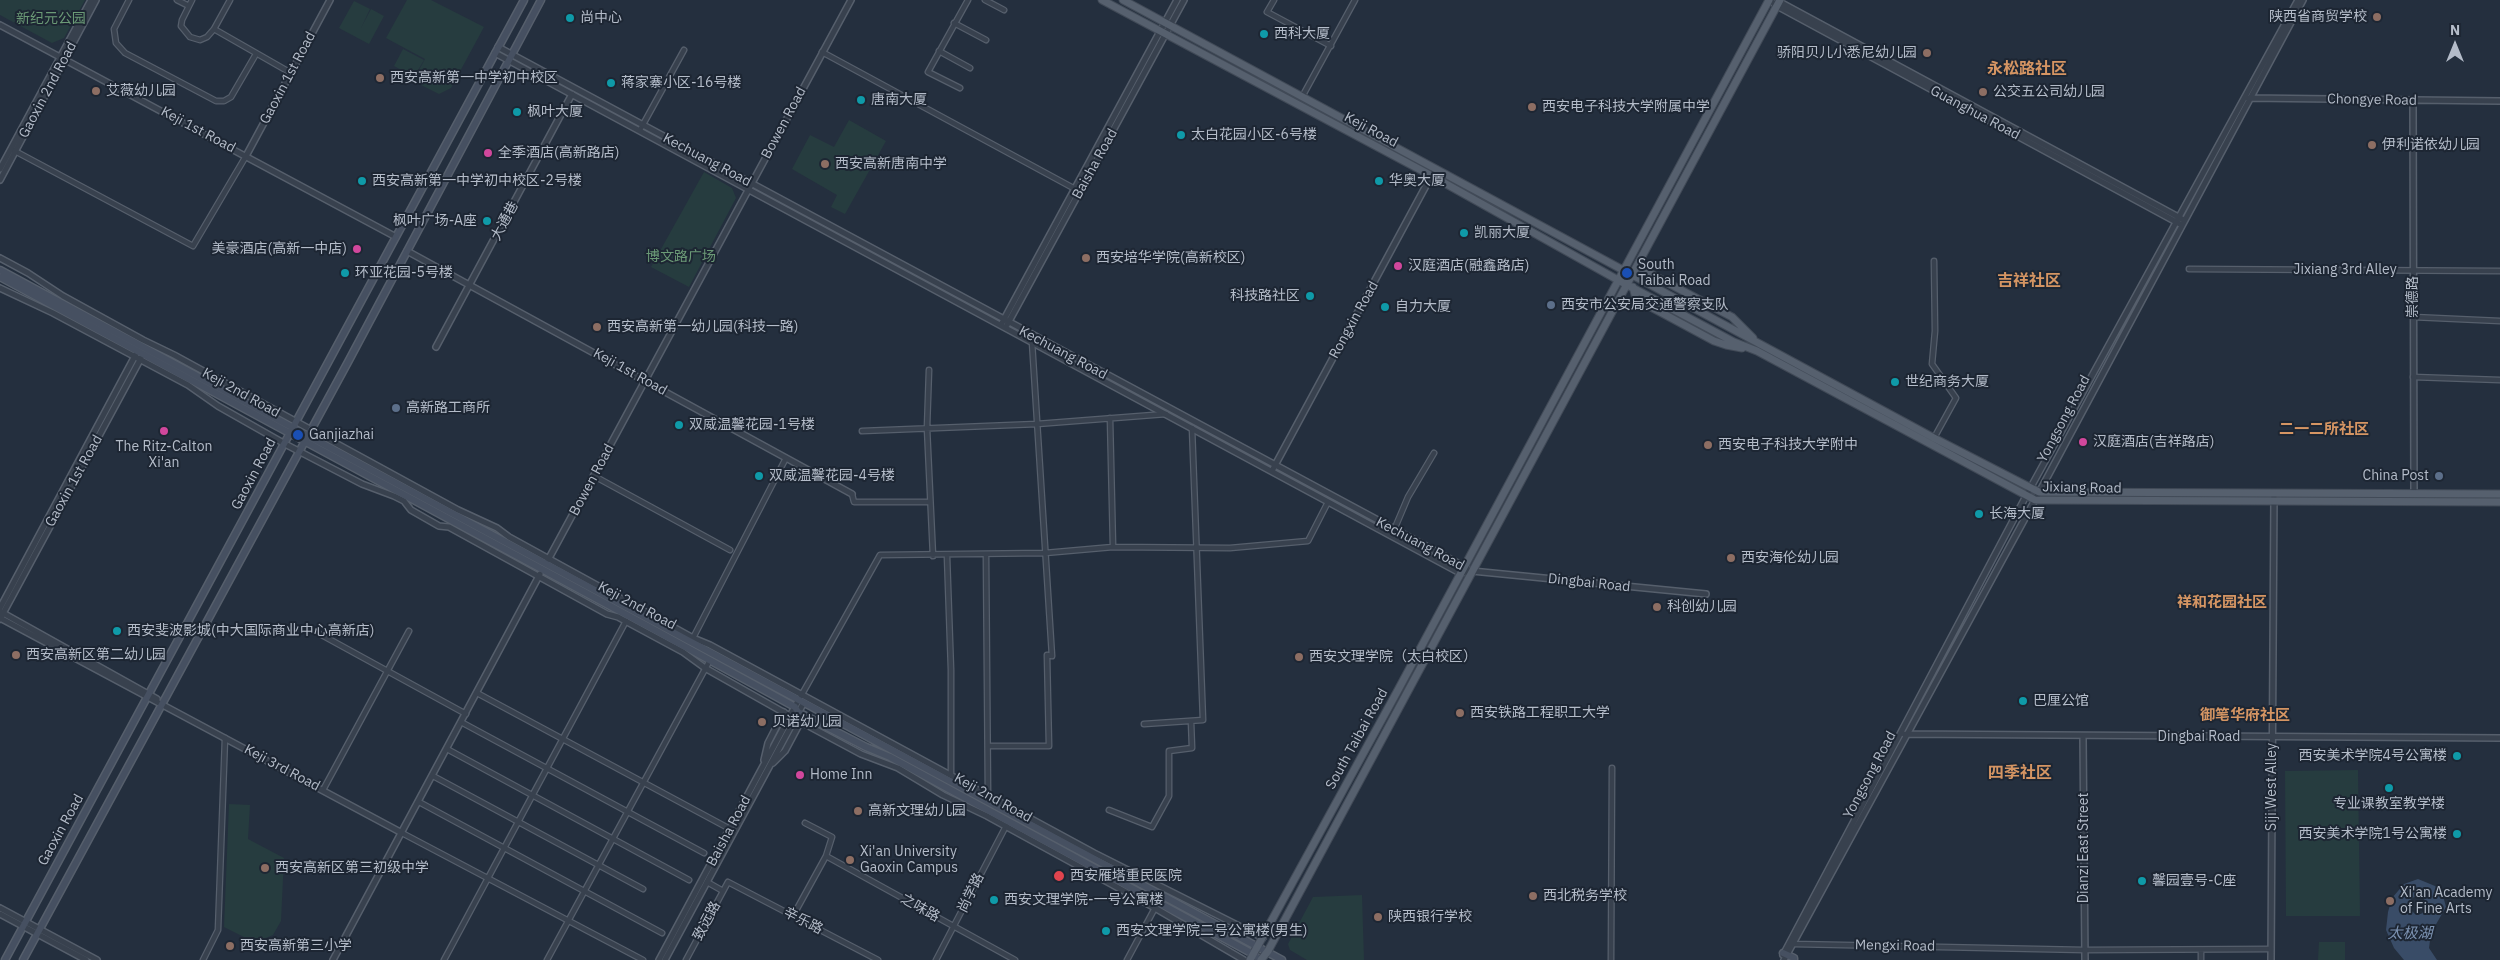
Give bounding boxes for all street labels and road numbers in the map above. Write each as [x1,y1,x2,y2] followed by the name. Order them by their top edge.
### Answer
[257,29,319,127] street label: Gaoxin 1st Road
[16,39,80,141] street label: Gaoxin 2nd Road
[1927,82,2023,144] street label: Guanghua Road
[758,84,810,162] street label: Bowen Road
[2327,91,2417,109] street label: Chongye Road
[158,103,238,157] street label: Keji 1st Road
[1341,109,1401,151] street label: Keji Road
[1069,126,1121,202] street label: Baisha Road
[660,130,754,190] street label: Kechuang Road
[488,199,522,243] street label: 大通巷
[2293,262,2397,278] street label: Jixiang 3rd Alley
[2405,276,2421,318] street label: 崇德路
[1326,278,1382,362] street label: Rongxin Road
[1016,323,1110,383] street label: Kechuang Road
[590,345,670,399] street label: Keji 1st Road
[199,365,283,421] street label: Keji 2nd Road
[2034,373,2094,465] street label: Yongsong Road
[42,432,106,530] street label: Gaoxin 1st Road
[228,435,280,513] street label: Gaoxin Road
[566,441,618,519] street label: Bowen Road
[2042,479,2122,497] street label: Jixiang Road
[1373,514,1467,574] street label: Kechuang Road
[1547,570,1631,596] street label: Dingbai Road
[595,578,679,634] street label: Keji 2nd Road
[1322,686,1392,792] street label: South Taibai Road
[1840,729,1900,821] street label: Yongsong Road
[2158,729,2240,745] street label: Dingbai Road
[241,741,323,795] street label: Keji 3rd Road
[2264,743,2280,831] street label: Siji West Alley
[951,770,1035,826] street label: Keji 2nd Road
[35,791,87,869] street label: Gaoxin Road
[703,793,755,869] street label: Baisha Road
[2076,793,2092,903] street label: Dianzi East Street
[954,870,988,916] street label: 尚学路
[898,890,942,926] street label: 之味路
[690,899,724,943] street label: 致远路
[780,904,826,938] street label: 辛乐路
[1855,937,1935,955] street label: Mengxi Road

